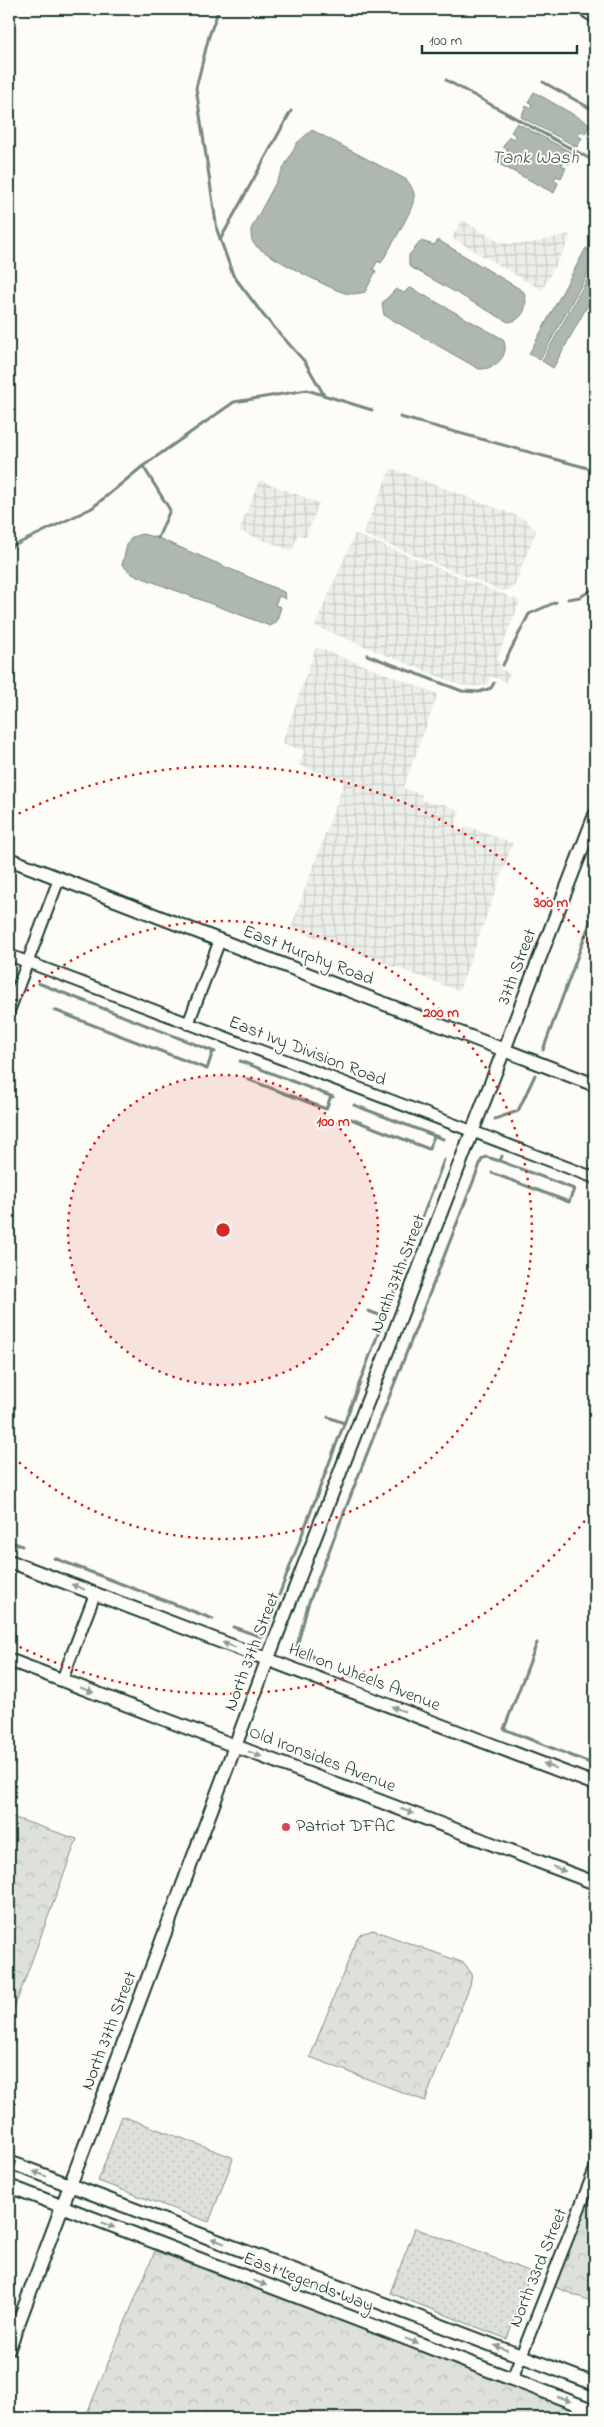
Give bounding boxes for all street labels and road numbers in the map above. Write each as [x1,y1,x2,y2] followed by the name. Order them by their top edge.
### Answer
[239,919,377,993] street label: East Murphy Road
[492,925,544,1009] street label: 37th Street
[224,1010,390,1094] street label: East Ivy Division Road
[364,1211,434,1337] street label: North 37th Street
[218,1589,288,1715] street label: North 37th Street
[284,1637,445,1719] street label: Hell on Wheels Avenue
[245,1720,400,1800] street label: Old Ironsides Avenue
[75,1968,145,2094] street label: North 37th Street
[503,2204,575,2332] street label: North 33rd Street
[239,2246,377,2321] street label: East Legends Way

